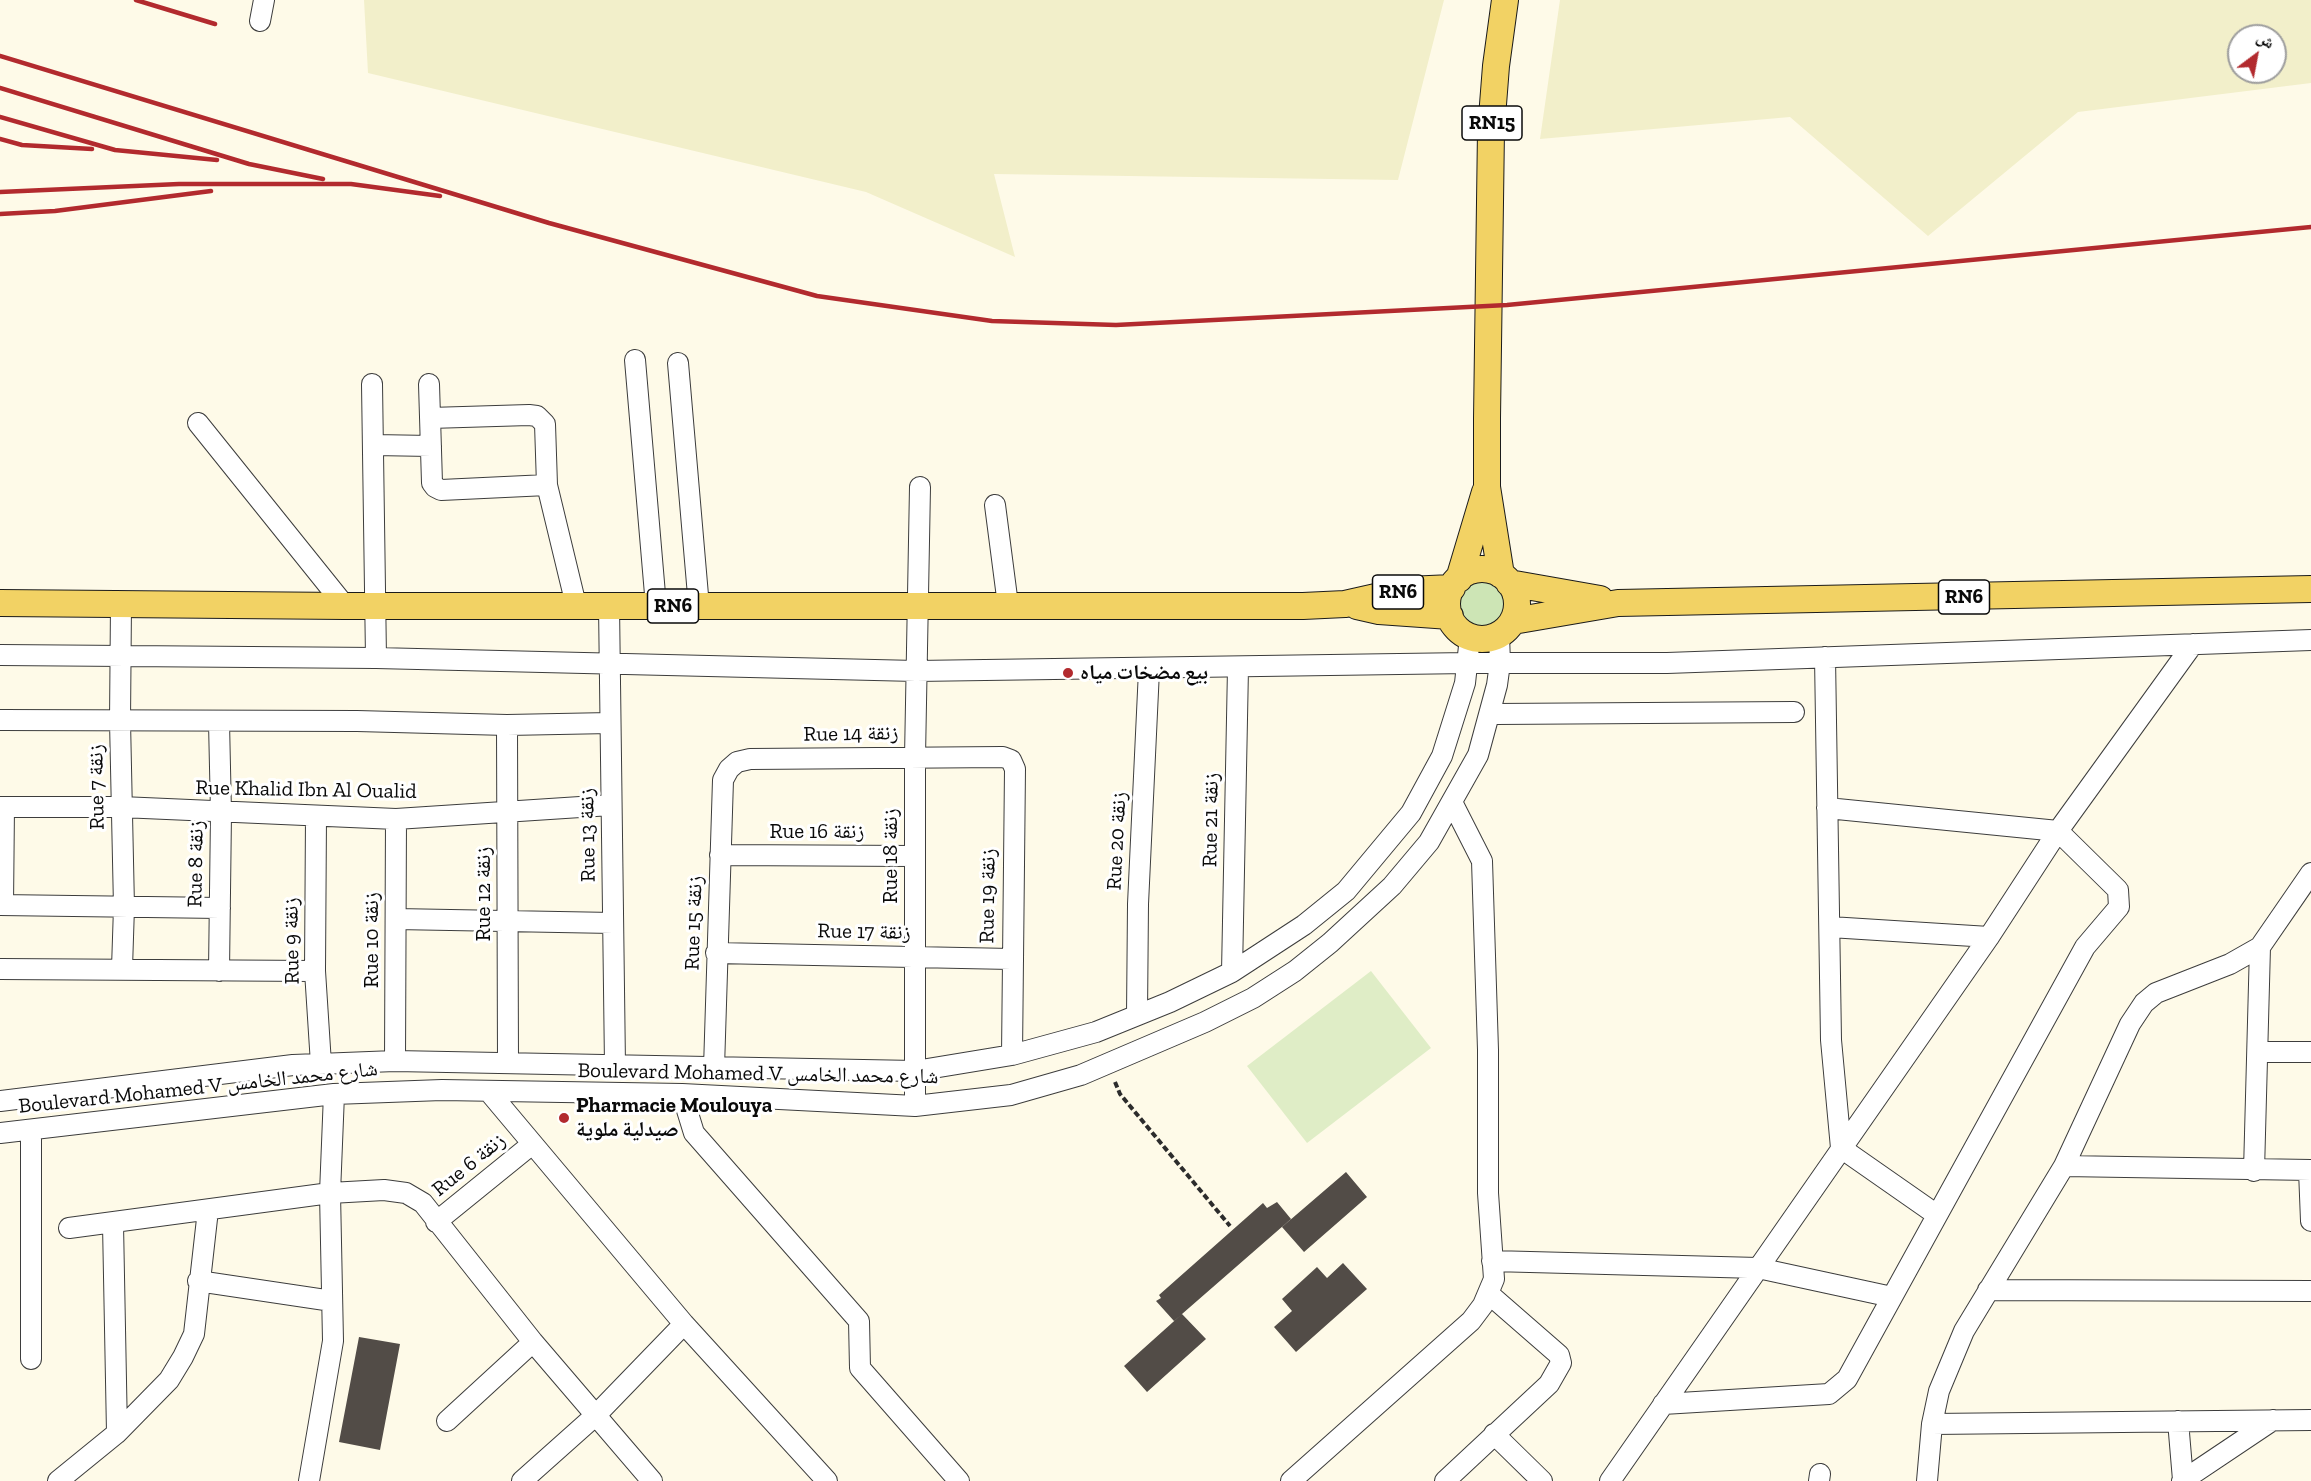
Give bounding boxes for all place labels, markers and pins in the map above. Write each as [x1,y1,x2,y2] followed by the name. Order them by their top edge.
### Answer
[1080,660,1208,686] place label: بيع مضخات مياه
[1061,666,1075,680] marker: بيع مضخات مياه
[576,1093,772,1143] place label: Pharmacie Moulouya صيدلية ملوية
[557,1111,571,1125] marker: Pharmacie Moulouya صيدلية ملوية

